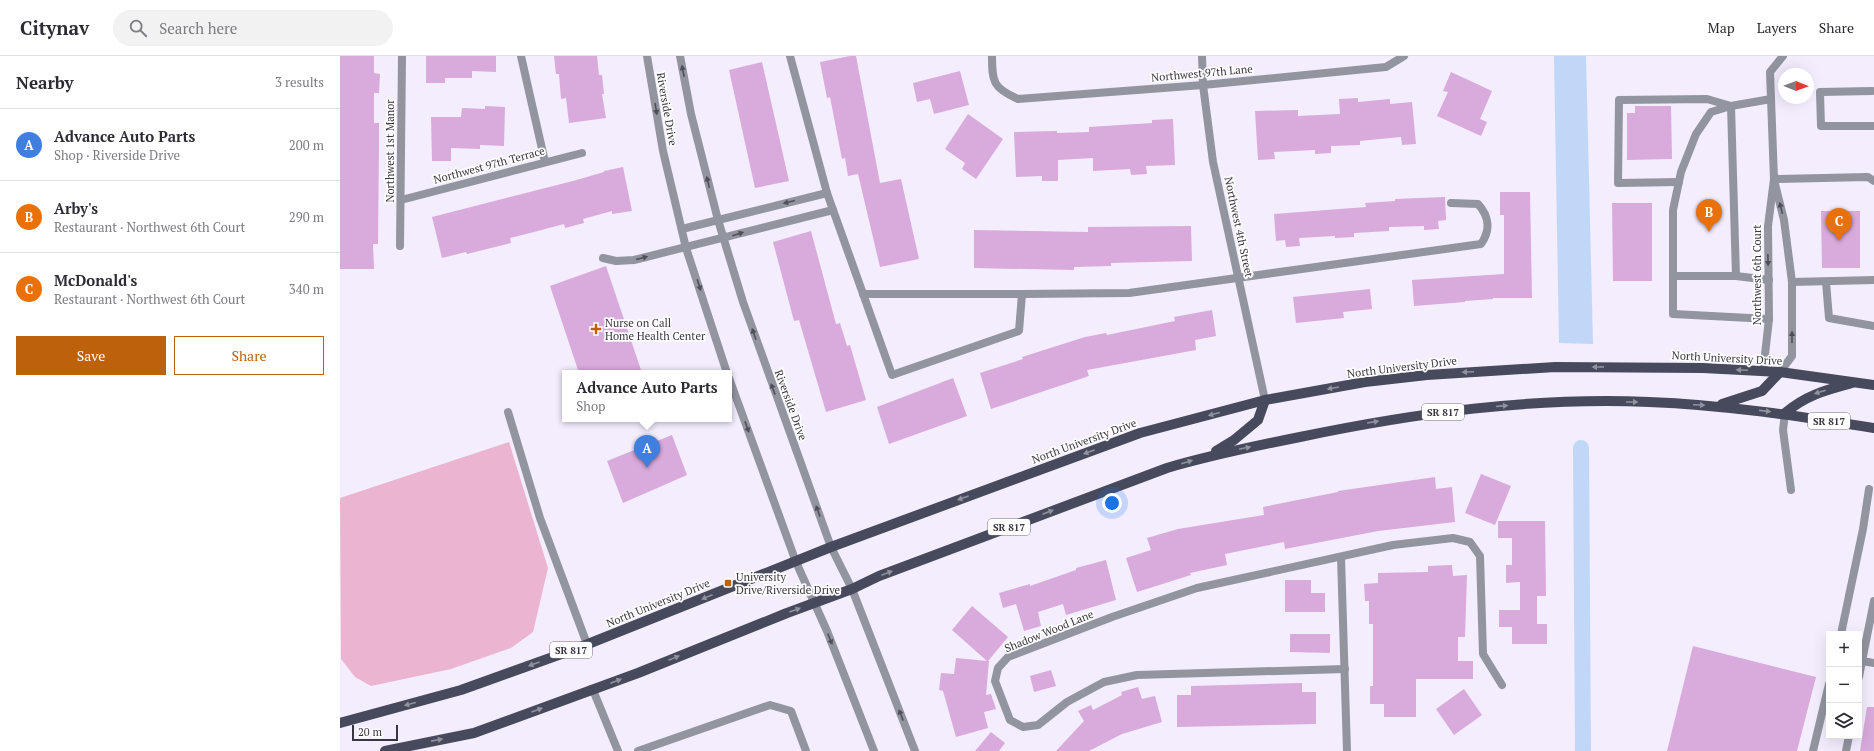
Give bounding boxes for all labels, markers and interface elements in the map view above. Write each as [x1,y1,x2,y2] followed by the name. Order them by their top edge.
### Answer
[113,10,393,46] search box
[20,15,89,40] text: Citynav
[127,17,149,39] icon: search
[159,18,237,38] text: Search here
[1708,18,1735,37] text: Map
[1757,18,1797,37] text: Layers
[1819,18,1854,37] text: Share
[1151,62,1254,84] street label: Northwest 97th Lane
[679,65,685,77] one-way arrow
[1778,68,1814,104] north arrow
[16,71,74,94] text: Nearby
[654,71,680,147] street label: Riverside Drive
[275,73,324,91] text: 3 results
[383,99,397,203] street label: Northwest 1st Manor
[653,103,659,116] one-way arrow
[54,126,195,146] text: Advance Auto Parts
[24,136,34,154] text: A
[289,136,324,154] text: 200 m
[432,143,547,187] street label: Northwest 97th Terrace
[54,146,180,164] text: Shop · Riverside Drive
[705,176,711,188] one-way arrow
[1222,176,1256,278] street label: Northwest 4th Street
[54,198,98,218] text: Arby's
[1696,199,1722,232] pin: B
[783,200,795,206] one-way arrow
[1778,202,1784,214] one-way arrow
[25,208,33,226] text: B
[289,208,324,226] text: 290 m
[1826,208,1852,241] pin: C
[54,218,245,236] text: Restaurant · Northwest 6th Court
[1750,225,1764,325] street label: Northwest 6th Court
[732,231,744,237] one-way arrow
[1765,254,1771,267] one-way arrow
[636,255,648,261] one-way arrow
[54,270,137,290] text: McDonald's
[696,279,702,291] one-way arrow
[25,280,33,298] text: C
[289,280,324,298] text: 340 m
[54,290,245,308] text: Restaurant · Northwest 6th Court
[605,316,706,343] place label: Nurse on Call Home Health Center
[590,323,602,335] marker: Nurse on Call Home Health Center
[750,328,756,340] one-way arrow
[1789,330,1795,343] one-way arrow
[16,336,166,375] button: Save
[174,336,324,375] button: Share
[1671,348,1783,368] street label: North University Drive
[1346,353,1458,381] street label: North University Drive
[1591,364,1604,370] one-way arrow
[1735,367,1748,374] one-way arrow
[772,368,810,443] street label: Riverside Drive
[1462,368,1474,375] one-way arrow
[562,370,732,422] popup
[576,377,718,397] text: Advance Auto Parts
[769,382,775,394] one-way arrow
[1327,385,1339,391] one-way arrow
[1814,389,1826,395] one-way arrow
[576,397,605,415] text: Shop
[1626,399,1639,405] one-way arrow
[1693,402,1706,408] one-way arrow
[1496,403,1508,410] one-way arrow
[1422,404,1464,420] road number: SR 817
[1758,408,1771,414] one-way arrow
[1207,411,1220,417] one-way arrow
[1808,413,1850,429] road number: SR 817
[1030,415,1139,466] street label: North University Drive
[1367,419,1379,425] one-way arrow
[744,422,750,434] one-way arrow
[634,435,660,468] pin: A
[1239,444,1252,450] one-way arrow
[1083,449,1095,455] one-way arrow
[1182,459,1194,465] one-way arrow
[1102,493,1122,513] your location
[957,496,969,502] one-way arrow
[815,504,821,516] one-way arrow
[1043,509,1055,515] one-way arrow
[988,519,1030,535] road number: SR 817
[736,570,841,597] place label: University Drive/Riverside Drive
[882,570,894,576] one-way arrow
[604,576,712,630] street label: North University Drive
[723,578,733,588] marker: University Drive/Riverside Drive
[701,594,713,600] one-way arrow
[790,607,802,613] one-way arrow
[1002,607,1096,655] street label: Shadow Wood Lane
[1826,631,1862,739] map controls
[1826,631,1862,667] button: +
[828,633,834,645] one-way arrow
[550,642,592,658] road number: SR 817
[669,655,681,661] one-way arrow
[527,661,539,667] one-way arrow
[1826,667,1862,703] button: −
[610,678,622,684] one-way arrow
[404,701,416,707] one-way arrow
[1826,703,1862,739] button: layers
[531,707,543,713] one-way arrow
[897,708,903,720] one-way arrow
[352,723,398,742] scale bar
[358,725,382,739] text: 20 m
[430,737,443,743] one-way arrow

